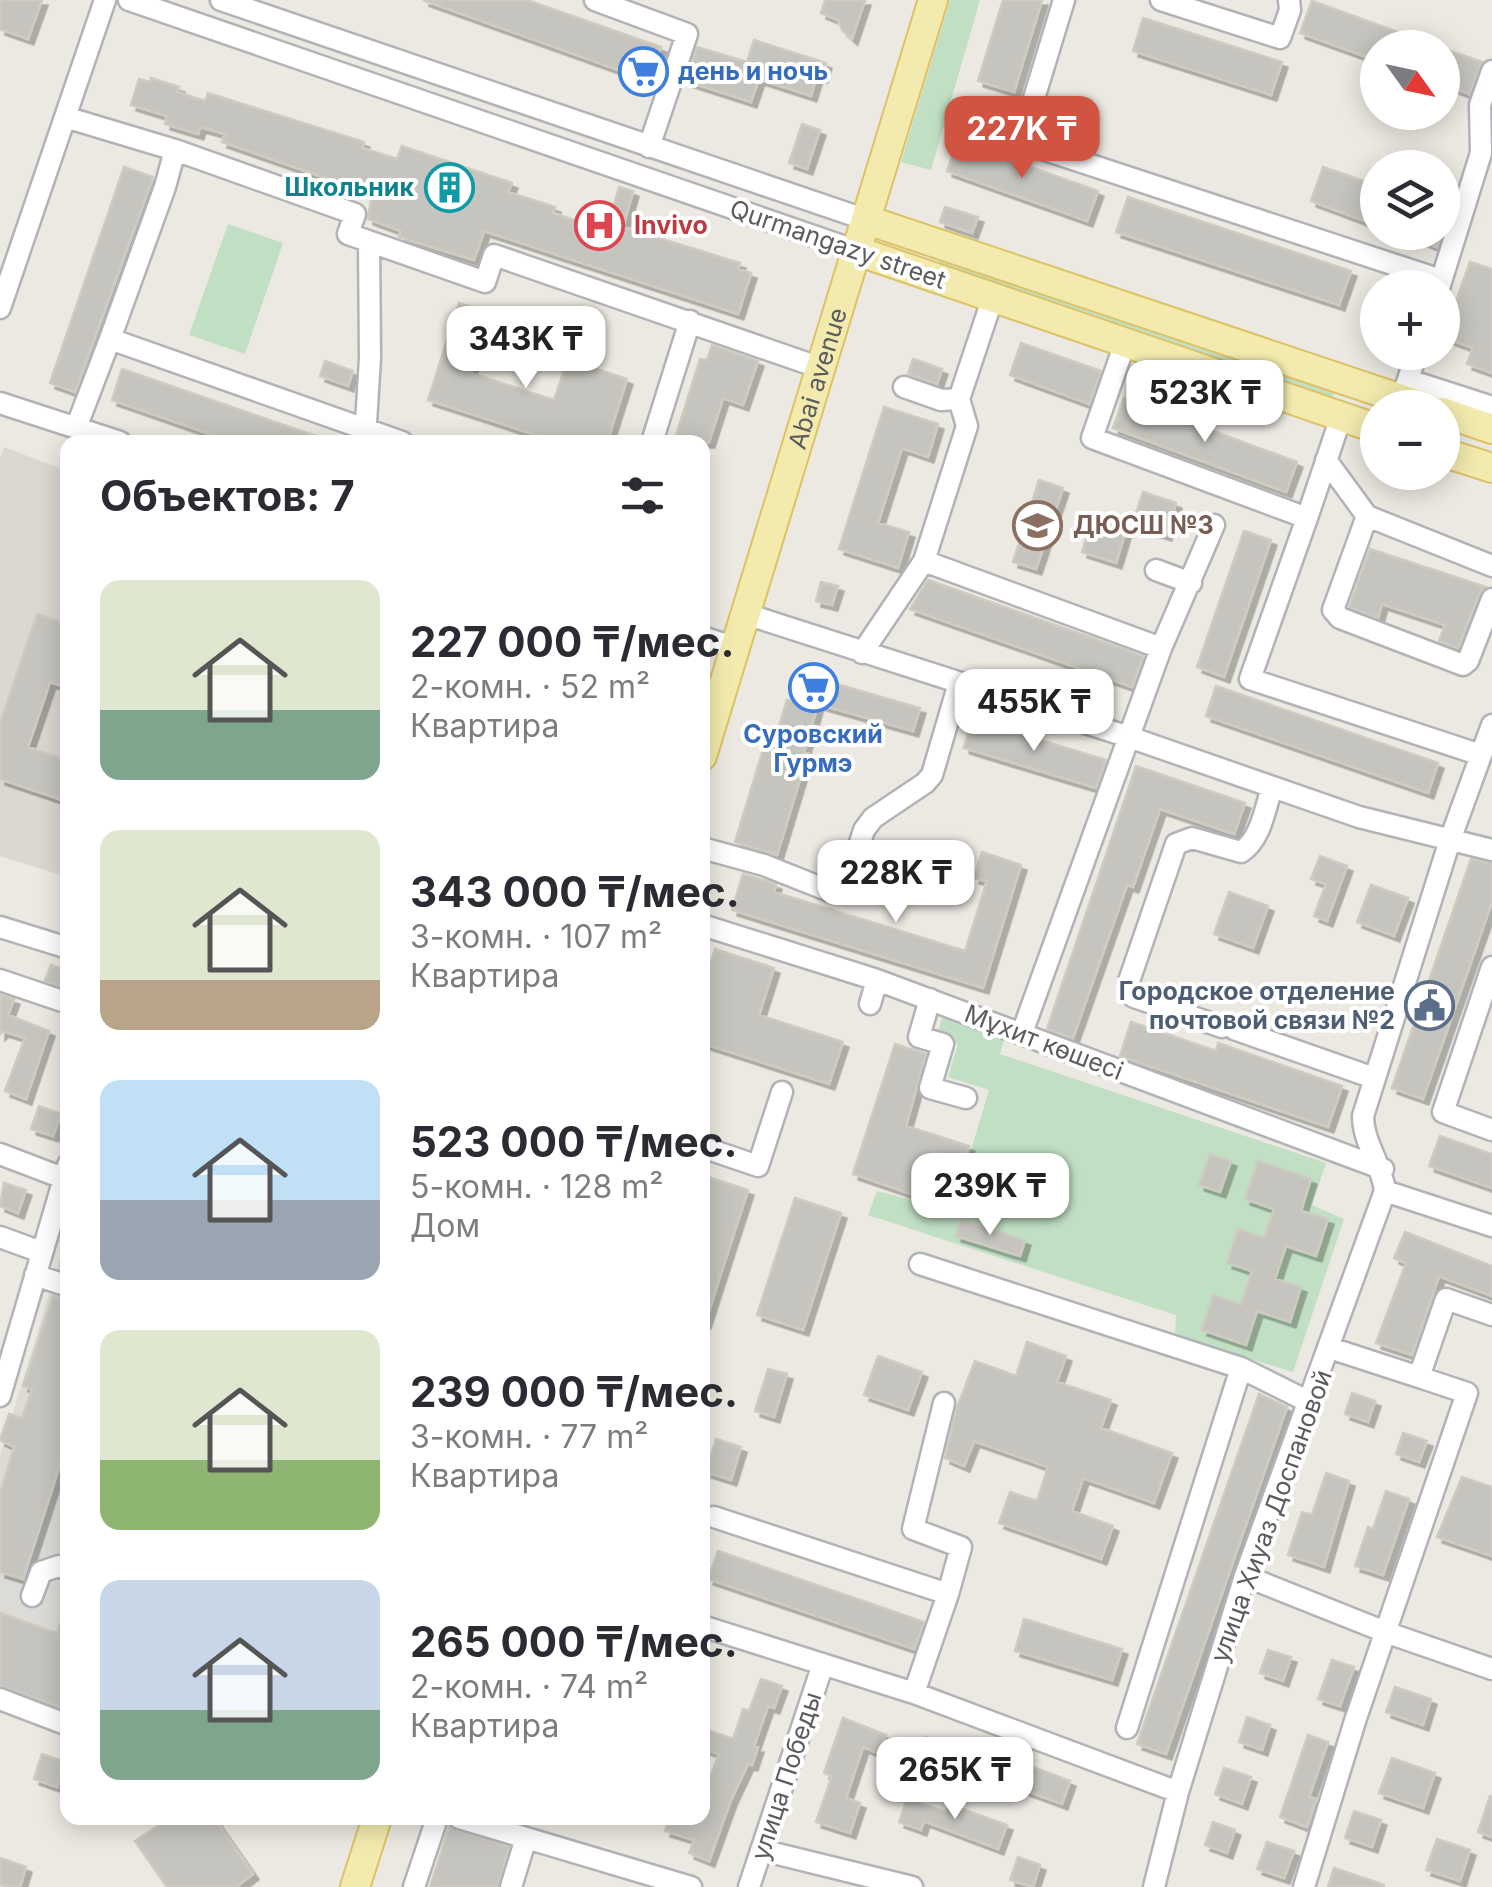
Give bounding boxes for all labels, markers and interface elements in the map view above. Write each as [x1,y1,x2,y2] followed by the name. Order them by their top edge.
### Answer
[1360,30,1460,130] north arrow
[1360,30,1460,490] map controls
[617,45,669,97] supermarket icon: день и ночь
[678,56,828,86] place label: день и ночь
[941,96,1103,181] pin: 227K ₸
[967,109,1077,148] text: 227K ₸
[1360,150,1460,250] button: layers
[423,161,475,213] building icon: Школьник
[284,172,414,202] place label: Школьник
[726,193,950,295] street label: Qurmangazy street
[573,199,625,251] hospital icon: Invivo
[634,210,708,240] place label: Invivo
[1360,270,1460,370] button: +
[782,304,853,452] street label: Abai avenue
[445,306,607,391] pin: 343K ₸
[469,319,583,358] text: 343K ₸
[1124,360,1286,445] pin: 523K ₸
[1148,373,1262,412] text: 523K ₸
[1360,390,1460,490] button: −
[615,468,670,523] icon: filters
[100,470,355,521] text: Объектов: 7
[1012,499,1064,551] school or university icon: ДЮСШ №3
[1073,510,1214,540] place label: ДЮСШ №3
[410,616,734,667] text: 227 000 ₸/мес.
[180,620,300,740] icon: home
[787,662,839,714] supermarket icon: Суровский Гурмэ
[410,667,650,706] text: 2-комн. · 52 m²
[953,669,1115,754] pin: 455K ₸
[977,682,1091,721] text: 455K ₸
[410,706,559,745] text: Квартира
[743,719,883,778] place label: Суровский Гурмэ
[815,840,977,925] pin: 228K ₸
[839,853,953,892] text: 228K ₸
[410,866,740,917] text: 343 000 ₸/мес.
[180,870,300,990] icon: home
[410,917,662,956] text: 3-комн. · 107 m²
[410,956,559,995] text: Квартира
[1119,976,1395,1035] place label: Городское отделение почтовой связи №2
[1404,979,1456,1031] public building icon: Городское отделение почтовой связи №2
[961,998,1127,1086] street label: Мұхит көшесі
[410,1116,738,1167] text: 523 000 ₸/мес.
[180,1120,300,1240] icon: home
[909,1153,1071,1238] pin: 239K ₸
[933,1166,1047,1205] text: 239K ₸
[410,1167,663,1206] text: 5-комн. · 128 m²
[410,1206,480,1245] text: Дом
[410,1366,738,1417] text: 239 000 ₸/мес.
[1204,1366,1338,1666] street label: улица Хиуаз Доспановой
[180,1370,300,1490] icon: home
[410,1417,648,1456] text: 3-комн. · 77 m²
[410,1456,559,1495] text: Квартира
[410,1616,738,1667] text: 265 000 ₸/мес.
[180,1620,300,1740] icon: home
[410,1667,648,1706] text: 2-комн. · 74 m²
[745,1688,827,1864] street label: улица Победы
[410,1706,559,1745] text: Квартира
[874,1737,1036,1822] pin: 265K ₸
[898,1750,1012,1789] text: 265K ₸

